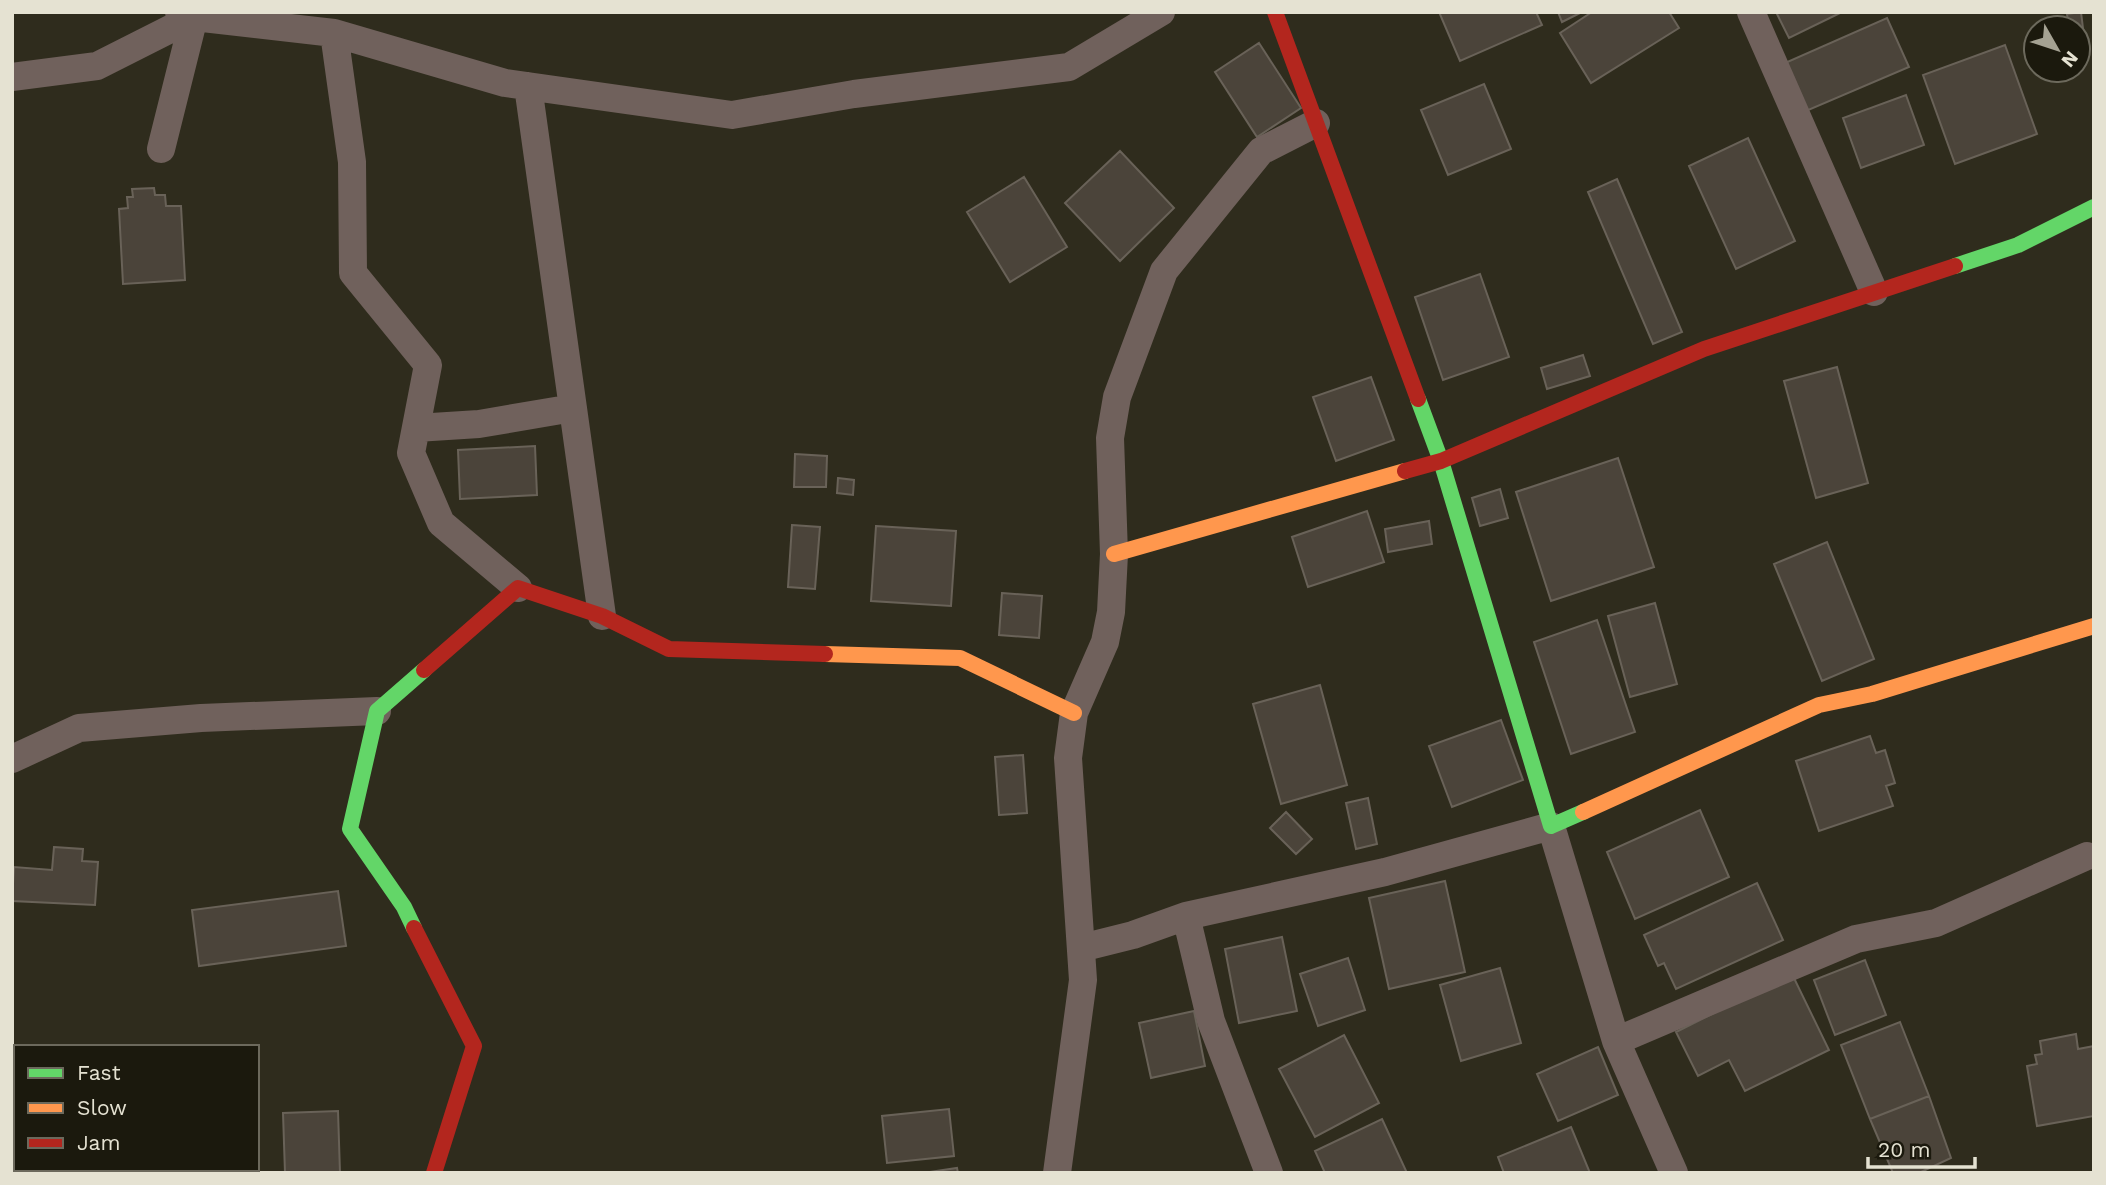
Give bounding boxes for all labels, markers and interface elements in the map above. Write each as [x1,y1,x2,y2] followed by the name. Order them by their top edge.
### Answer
[2022,14,2092,84] north arrow
[2056,47,2083,72] text: N
[14,1045,259,1171] legend
[77,1060,121,1085] text: Fast
[77,1095,127,1120] text: Slow
[1868,1126,1975,1170] scale bar
[77,1130,120,1155] text: Jam
[1878,1137,1930,1162] text: 20 m

